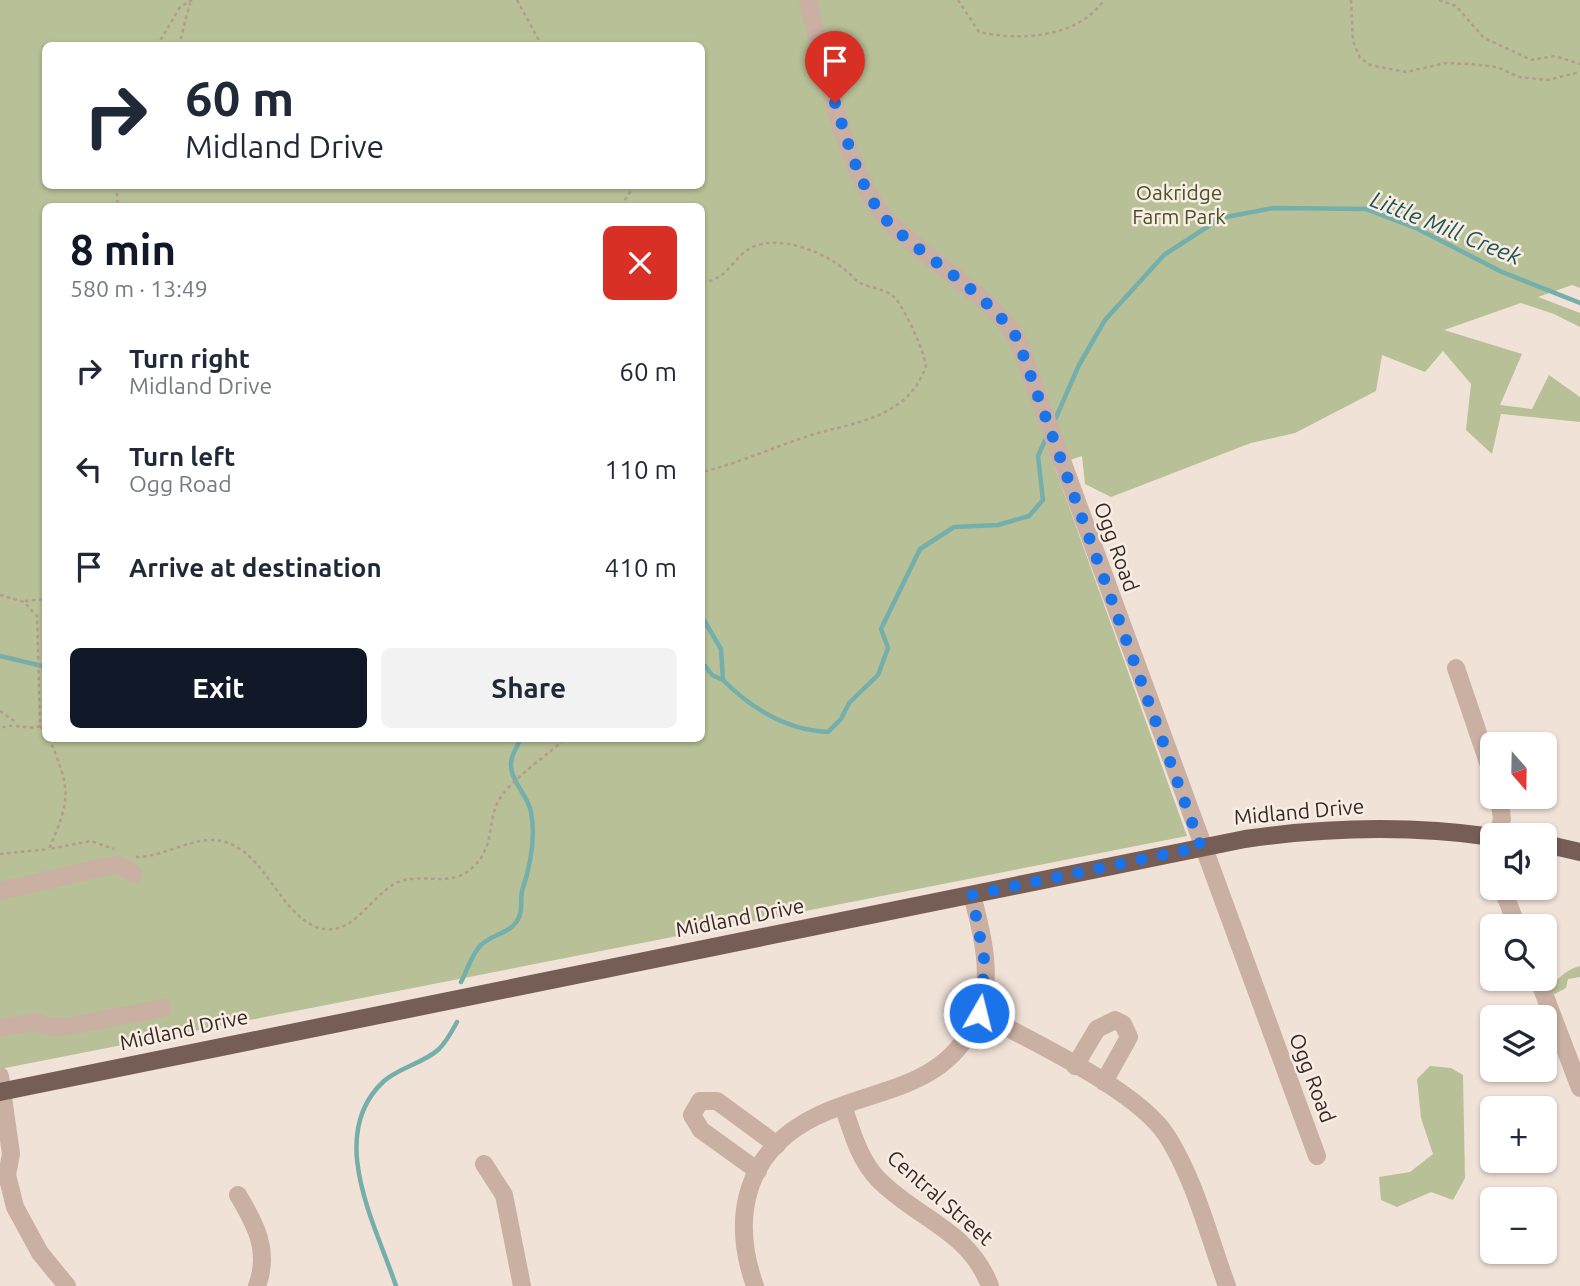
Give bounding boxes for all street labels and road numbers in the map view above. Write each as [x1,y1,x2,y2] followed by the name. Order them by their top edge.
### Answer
[1090,499,1144,595] street label: Ogg Road
[1233,793,1365,829] street label: Midland Drive
[673,893,806,941] street label: Midland Drive
[117,1004,250,1054] street label: Midland Drive
[1285,1030,1341,1126] street label: Ogg Road
[883,1145,998,1250] street label: Central Street

